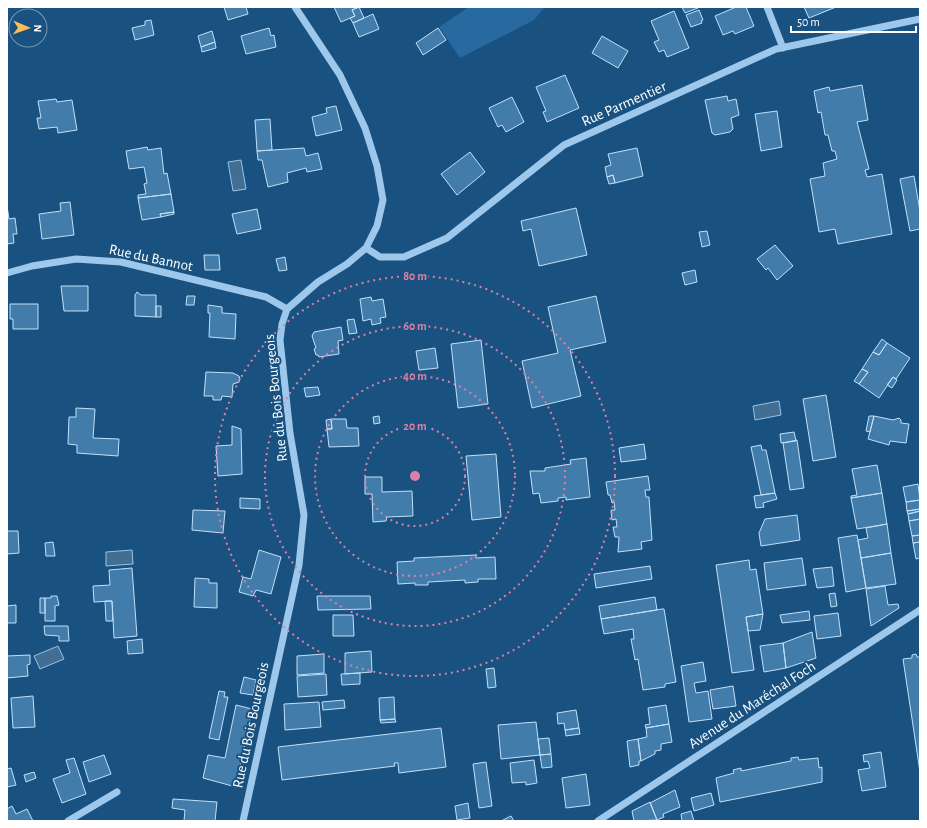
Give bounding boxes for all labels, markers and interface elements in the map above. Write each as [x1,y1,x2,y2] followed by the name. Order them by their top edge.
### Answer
[8,8,48,48] north arrow
[791,8,916,34] scale bar
[797,16,820,28] text: 50 m
[32,24,43,32] text: N
[579,79,669,129] street label: Rue Parmentier
[108,242,194,274] street label: Rue du Bannot
[403,270,427,282] text: 80 m
[403,320,427,332] text: 60 m
[262,333,290,463] street label: Rue du Bois Bourgeois
[403,370,427,382] text: 40 m
[403,420,427,432] text: 20 m
[408,469,422,483] centre of rings
[686,658,818,752] street label: Avenue du Maréchal Foch
[230,661,272,789] street label: Rue du Bois Bourgeois

